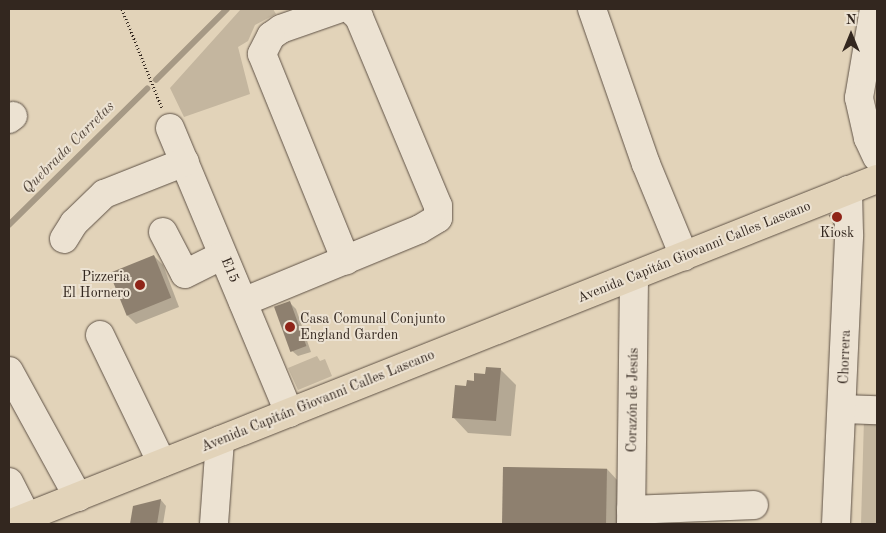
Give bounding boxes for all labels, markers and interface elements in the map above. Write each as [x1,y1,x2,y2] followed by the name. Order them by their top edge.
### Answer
[826,10,876,60] north arrow
[846,13,856,27] text: N
[19,98,119,198] water label: Quebrada Carretas
[575,197,813,307] street label: Avenida Capitán Giovanni Calles Lascano
[831,211,843,223] marker: Kiosk
[820,225,854,241] place label: Kiosk
[217,255,243,285] street label: E15
[62,269,130,302] place label: Pizzeria El Hornero
[134,279,146,291] marker: Pizzeria El Hornero
[300,311,446,344] place label: Casa Comunal Conjunto England Garden
[284,321,296,333] marker: Casa Comunal Conjunto England Garden
[836,329,854,385] street label: Chorrera
[199,346,437,456] street label: Avenida Capitán Giovanni Calles Lascano
[624,347,642,453] street label: Corazón de Jesús

